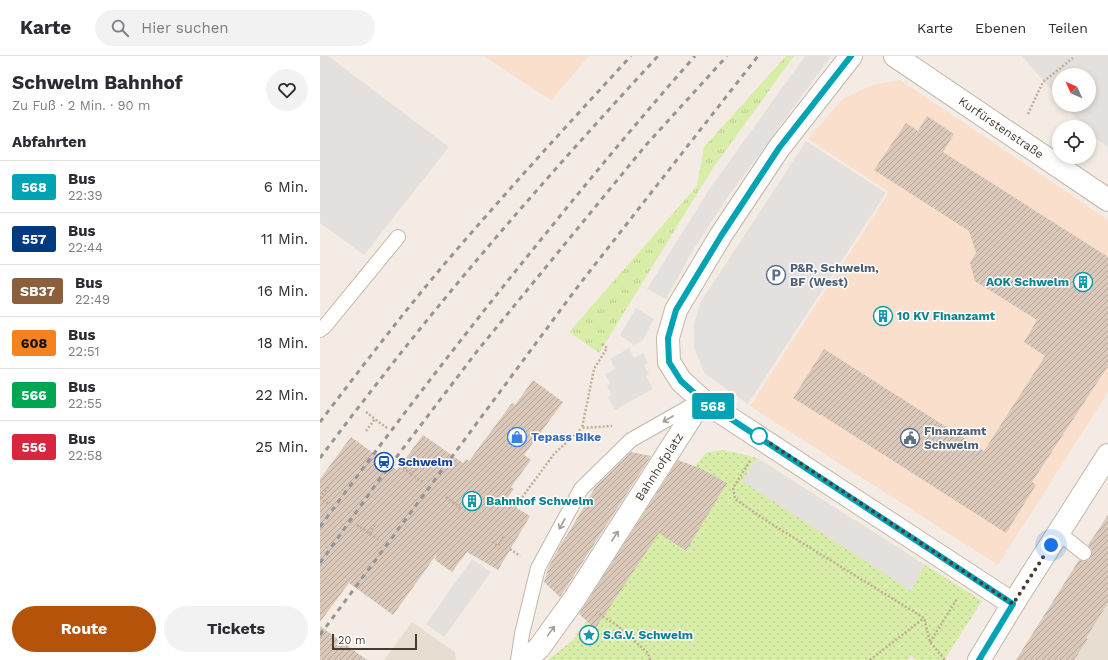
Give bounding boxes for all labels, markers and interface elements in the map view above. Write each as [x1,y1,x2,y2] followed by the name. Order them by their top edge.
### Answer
[95,10,375,46] search box
[20,16,71,39] text: Karte
[109,17,131,39] icon: search
[141,19,229,37] text: Hier suchen
[917,20,953,36] text: Karte
[975,20,1026,36] text: Ebenen
[1048,20,1088,36] text: Teilen
[1052,68,1096,112] north arrow
[1052,68,1096,164] map controls
[266,69,308,111] button: heart
[12,71,183,94] text: Schwelm Bahnhof
[956,94,1046,161] street label: Kurfürstenstraße
[12,98,150,113] text: Zu Fuß · 2 Min. · 90 m
[1052,120,1096,164] button: locate
[12,133,86,151] text: Abfahrten
[68,170,96,188] text: Bus
[264,178,308,196] text: 6 Min.
[21,179,47,195] text: 568
[68,188,103,203] text: 22:39
[68,222,96,240] text: Bus
[261,230,308,248] text: 11 Min.
[22,231,46,247] text: 557
[68,240,103,255] text: 22:44
[790,261,879,289] place label: P&R, Schwelm, BF (West)
[765,264,787,286] parking icon: P&R, Schwelm, BF (West)
[1072,271,1094,293] building icon: AOK Schwelm
[75,274,103,292] text: Bus
[986,275,1069,289] place label: AOK Schwelm
[258,282,308,300] text: 16 Min.
[20,283,55,299] text: SB37
[75,292,110,307] text: 22:49
[872,305,894,327] building icon: 10 KV Finanzamt
[897,309,996,323] place label: 10 KV Finanzamt
[68,326,96,344] text: Bus
[258,334,308,352] text: 18 Min.
[21,335,47,351] text: 608
[68,344,100,359] text: 22:51
[68,378,96,396] text: Bus
[255,386,308,404] text: 22 Min.
[21,387,47,403] text: 566
[690,393,736,419] line badge: 568
[68,396,102,411] text: 22:55
[700,398,726,414] text: 568
[662,415,674,423] one-way arrow
[924,424,987,452] place label: Finanzamt Schwelm
[506,426,528,448] shop icon: Tepass Bike
[750,427,768,445] unlabelled marker
[899,427,921,449] public building icon: Finanzamt Schwelm
[68,430,96,448] text: Bus
[531,430,601,444] place label: Tepass Bike
[632,430,686,503] street label: Bahnhofplatz
[255,438,308,456] text: 25 Min.
[22,439,46,455] text: 556
[68,448,103,463] text: 22:58
[373,451,395,473] station icon: Schwelm
[398,455,453,469] place label: Schwelm
[461,490,483,512] building icon: Bahnhof Schwelm
[486,494,594,508] place label: Bahnhof Schwelm
[558,518,565,530] one-way arrow
[611,531,619,542] one-way arrow
[1041,535,1061,555] your location
[12,606,156,652] button: Route
[164,606,308,652] button: Tickets
[578,624,600,646] place icon: S.G.V. Schwelm
[547,626,555,637] one-way arrow
[603,628,693,642] place label: S.G.V. Schwelm
[332,632,417,651] scale bar
[338,634,366,647] text: 20 m

